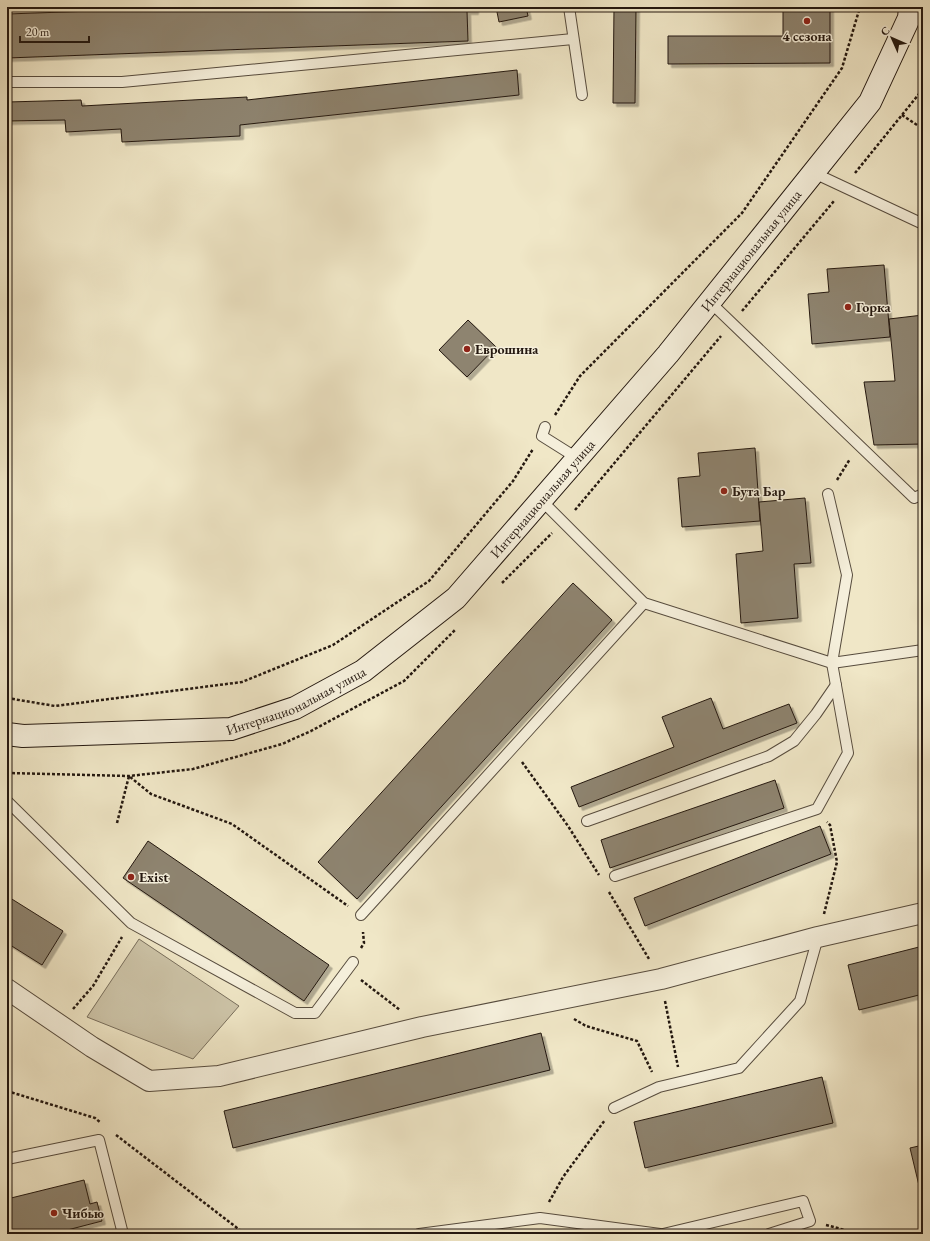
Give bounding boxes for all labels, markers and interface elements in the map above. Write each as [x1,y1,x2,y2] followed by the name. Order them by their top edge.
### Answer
[802,16,812,26] marker: 4 сезона
[20,18,89,44] scale bar
[872,18,912,58] north arrow
[877,23,893,39] text: С
[26,24,50,40] text: 20 m
[782,27,833,45] place label: 4 сезона
[697,186,805,315] street label: Интернациональная улица
[856,298,891,316] place label: Горка
[843,302,853,312] marker: Горка
[475,340,539,358] place label: Еврошина
[462,344,472,354] marker: Еврошина
[486,435,599,562] street label: Интернациональная улица
[732,482,786,500] place label: Бута Бар
[719,486,729,496] marker: Бута Бар
[224,662,369,739] street label: Интернациональная улица
[139,868,169,886] place label: Exist
[126,872,136,882] marker: Exist
[62,1204,104,1222] place label: Чибью
[49,1208,59,1218] marker: Чибью

